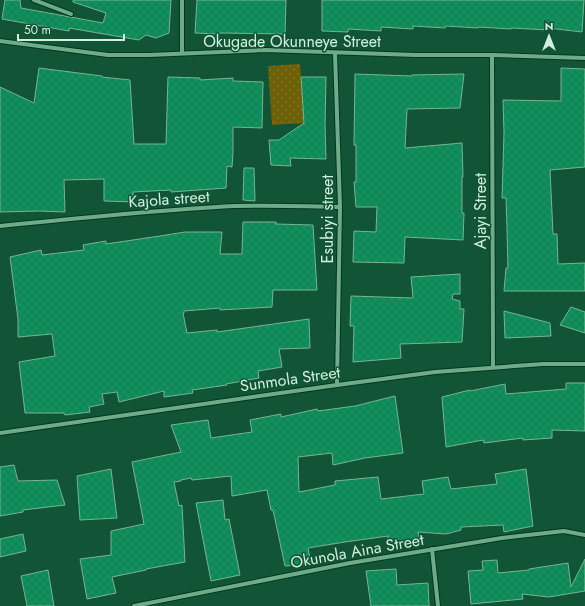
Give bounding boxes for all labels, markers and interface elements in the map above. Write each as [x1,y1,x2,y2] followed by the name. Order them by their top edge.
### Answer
[18,16,124,42] scale bar
[529,16,569,56] north arrow
[545,18,553,34] text: N
[24,21,51,39] text: 50 m
[203,30,381,53] street label: Okugade Okunneye Street
[469,173,492,249] street label: Ajayi Street
[316,174,339,263] street label: Esubiyi street
[128,185,211,213] street label: Kajola street
[238,361,342,397] street label: Sunmola Street
[289,528,426,574] street label: Okunola Aina Street

